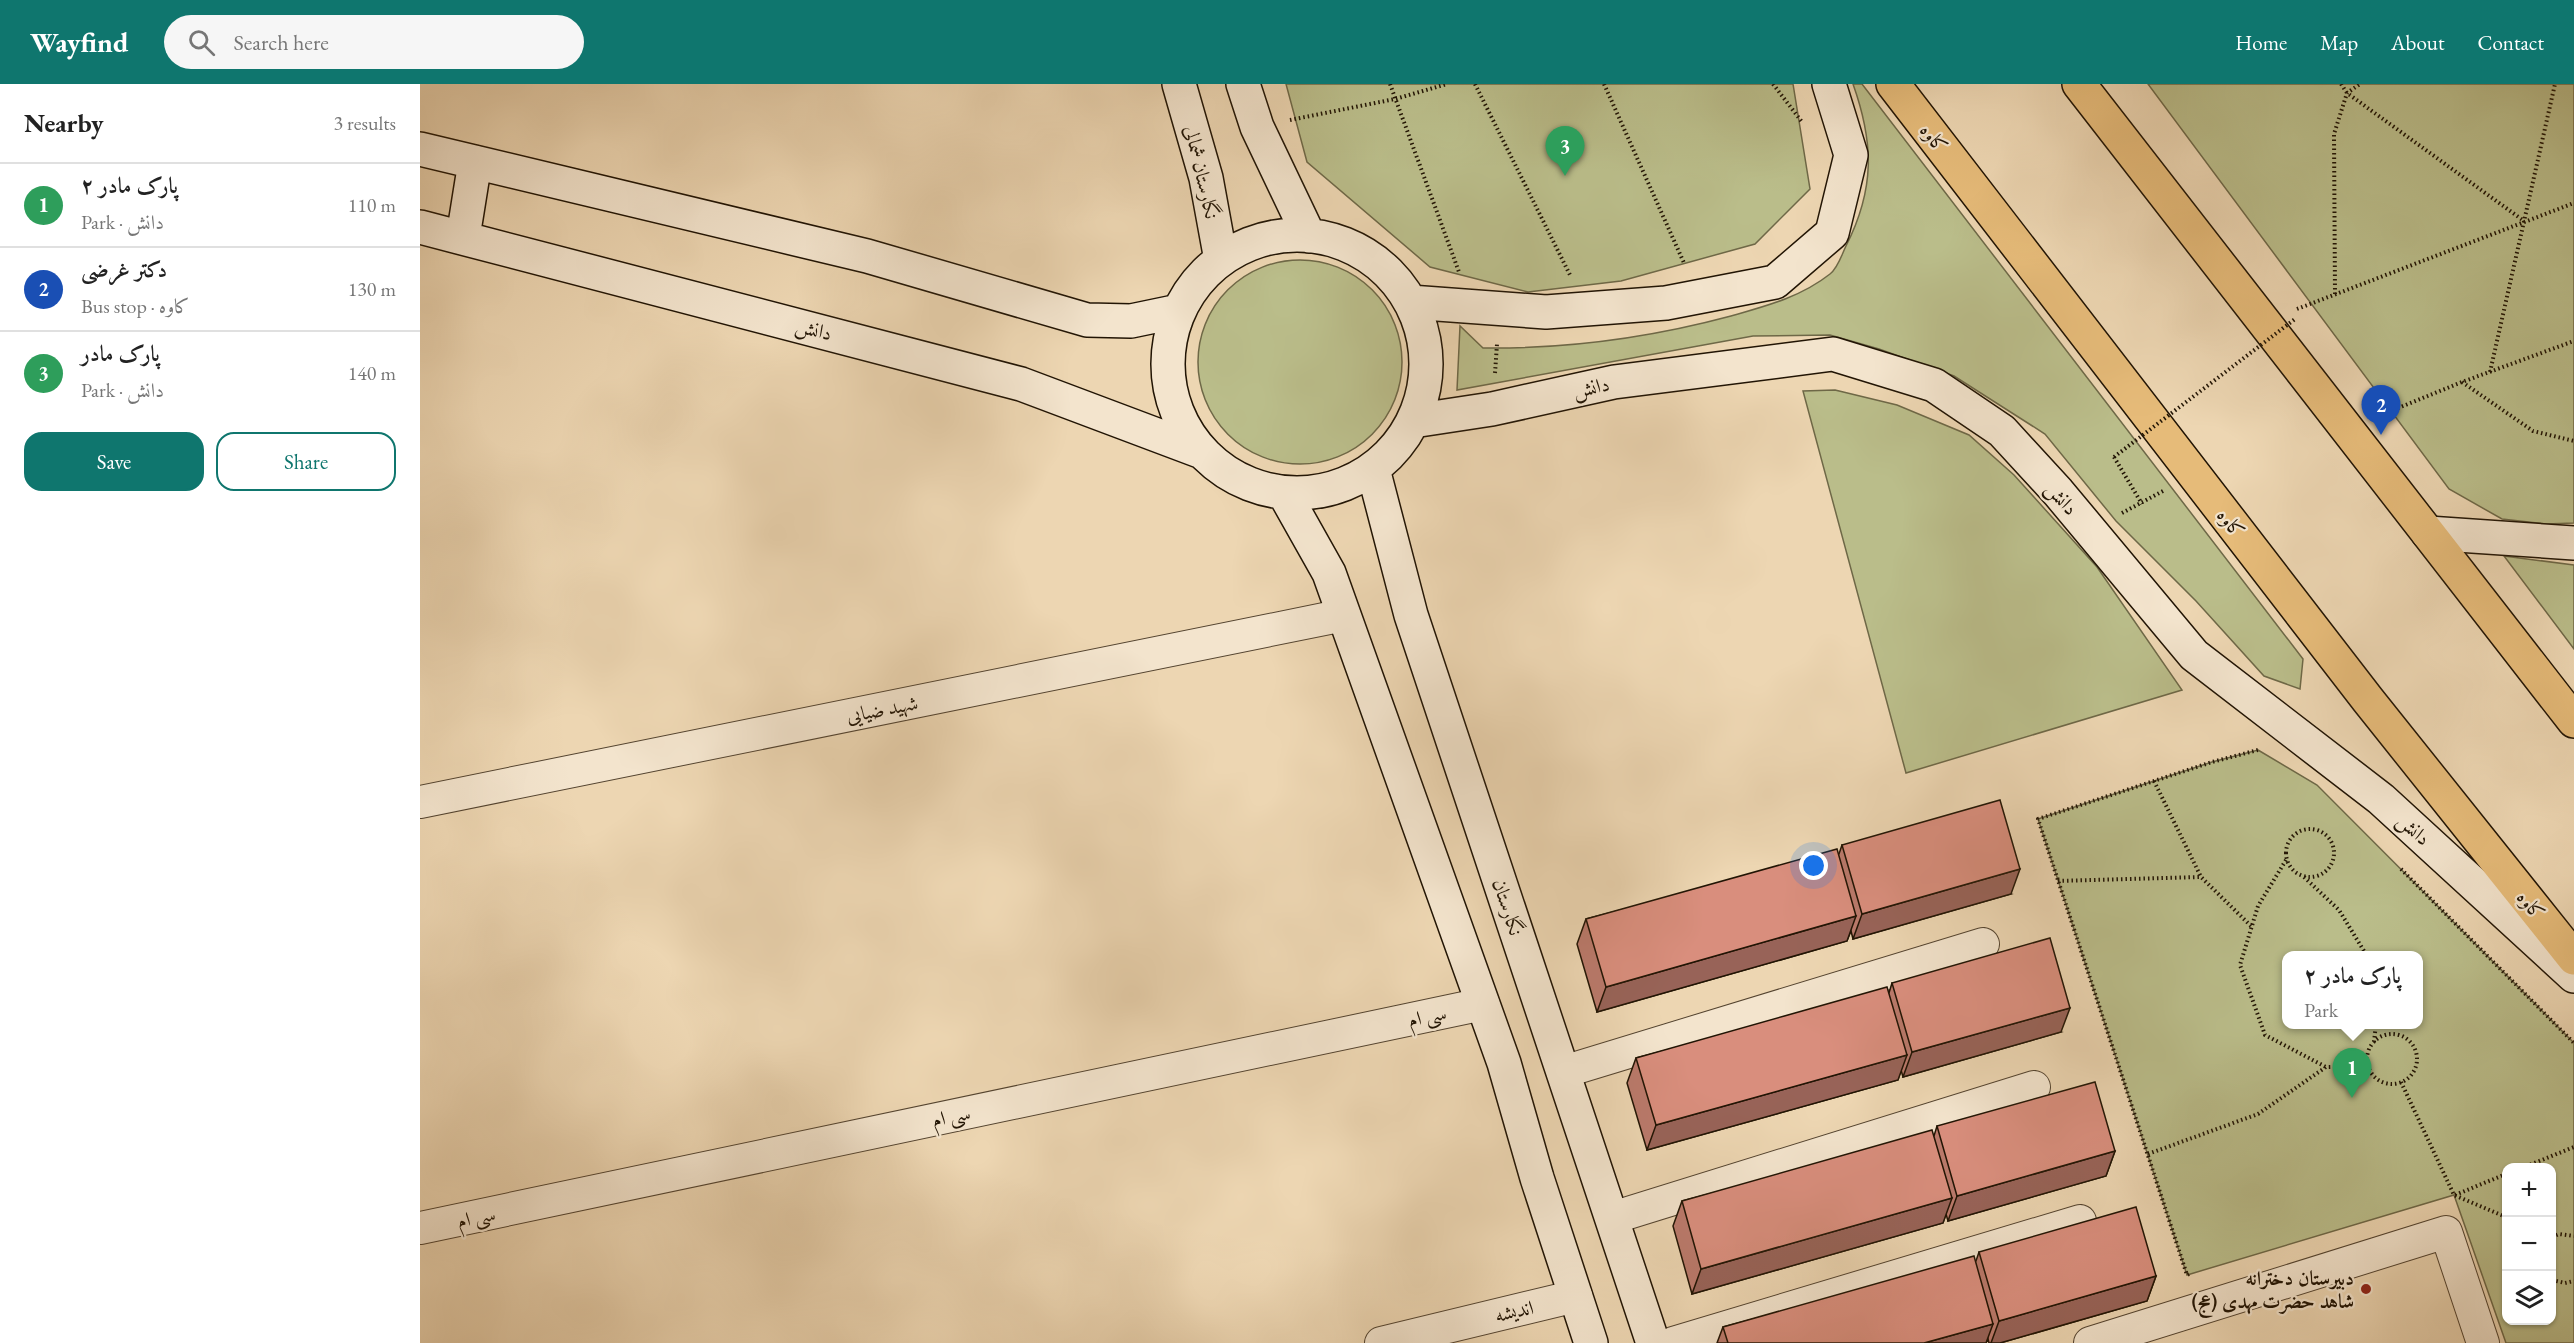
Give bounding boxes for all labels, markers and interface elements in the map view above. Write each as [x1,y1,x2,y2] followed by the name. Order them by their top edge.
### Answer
[164,15,584,69] search box
[30,24,128,60] text: Wayfind
[185,26,218,59] icon: search
[233,28,329,57] text: Search here
[2235,29,2287,56] text: Home
[2320,29,2358,56] text: Map
[2391,29,2444,56] text: About
[2477,29,2544,56] text: Contact
[24,106,104,140] text: Nearby
[333,110,396,136] text: 3 results
[1914,118,1954,158] street label: کاوه
[1179,123,1225,222] street label: نگارستان شمالی
[1546,126,1584,176] pin: 3
[81,171,178,200] text: پارک مادر ۲
[38,192,49,218] text: 1
[348,192,396,218] text: 110 m
[81,209,164,235] text: Park · دانش
[81,255,167,284] text: دکتر غرضی
[38,276,49,302] text: 2
[348,276,396,302] text: 130 m
[81,293,190,319] text: Bus stop · کاوه
[793,312,835,347] street label: دانش
[81,339,160,368] text: پارک مادر
[38,360,49,386] text: 3
[348,360,396,386] text: 140 m
[1570,370,1612,405] street label: دانش
[81,377,164,403] text: Park · دانش
[2362,386,2400,435] pin: 2
[24,432,204,491] button: Save
[216,432,396,491] button: Share
[2039,476,2084,521] street label: دانش
[2211,503,2251,543] street label: کاوه
[844,689,920,730] street label: شهید ضیایی
[2391,807,2436,852] street label: دانش
[1799,851,1828,880] your location
[1487,875,1529,939] street label: نگارستان
[2511,885,2551,925] street label: کاوه
[2282,951,2423,1029] popup
[2304,961,2401,990] text: پارک مادر ۲
[2304,997,2338,1023] text: Park
[1405,999,1450,1038] street label: سی ام
[2332,1048,2372,1098] pin: 1
[929,1099,974,1138] street label: سی ام
[2502,1163,2556,1325] map controls
[2502,1163,2556,1217] button: +
[454,1200,499,1239] street label: سی ام
[2502,1217,2556,1271] button: −
[2191,1265,2354,1318] place label: دبیرستان دخترانه شاهد حضرت مهدی (عج)
[2502,1271,2556,1325] button: layers
[2359,1282,2373,1296] marker: دبیرستان دخترانه شاهد حضرت مهدی (عج)
[1492,1294,1536,1328] street label: اندیشه

